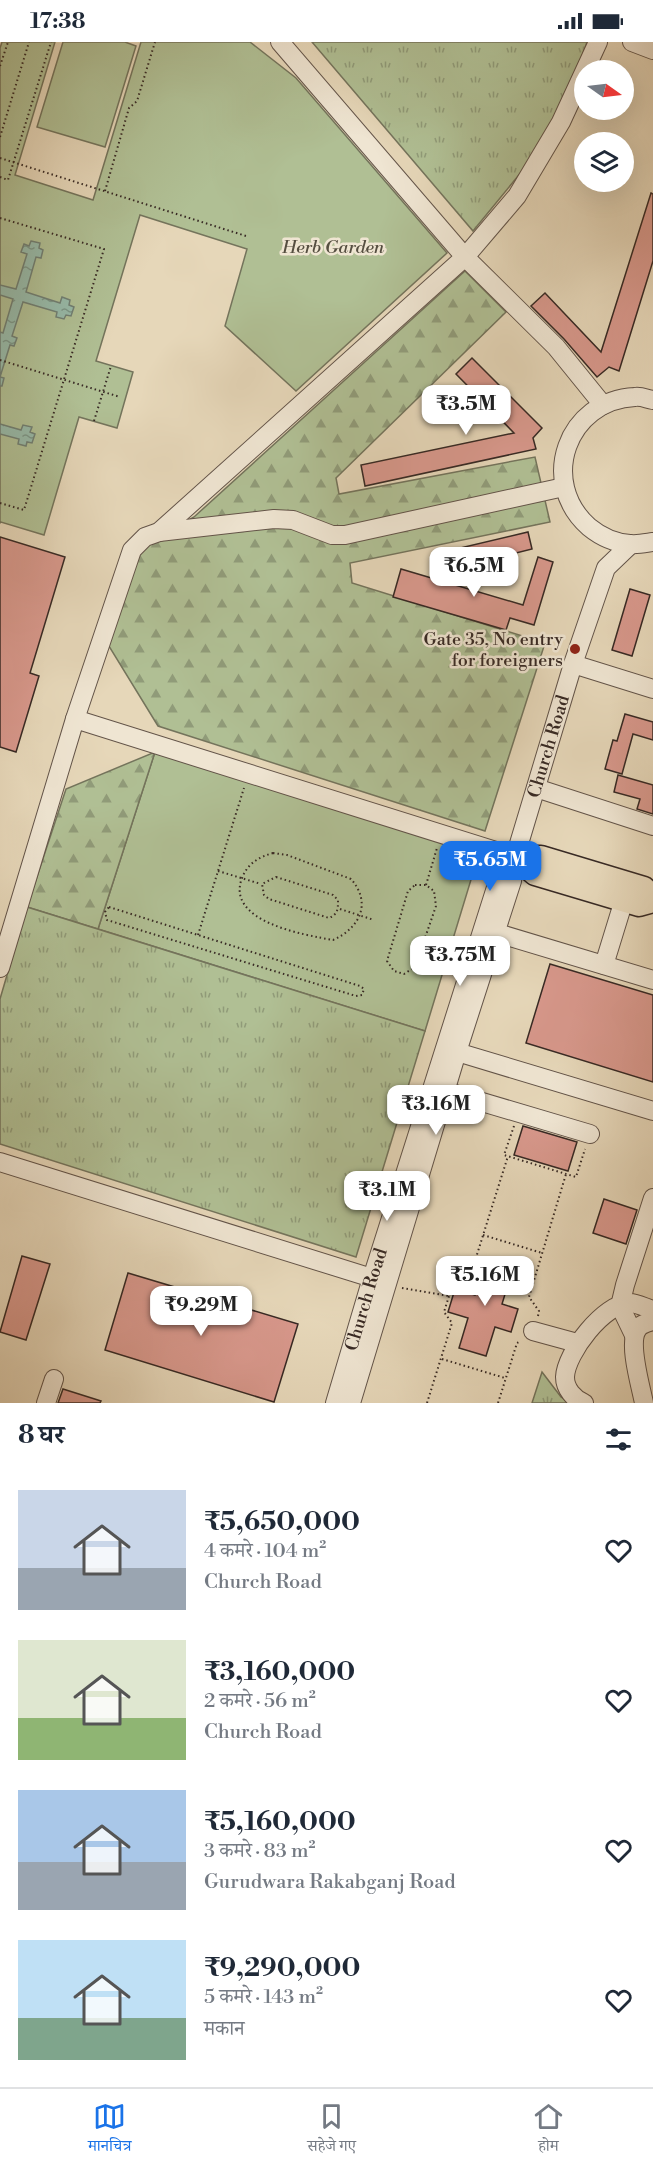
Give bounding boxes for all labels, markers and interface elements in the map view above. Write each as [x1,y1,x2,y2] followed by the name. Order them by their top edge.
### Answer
[30,8,86,35] text: 17:38
[574,60,634,120] north arrow
[574,60,634,192] map controls
[574,132,634,192] button: layers
[281,236,385,259] park label: Herb Garden
[424,385,508,436] pin: ₹3.5M
[436,392,496,417] text: ₹3.5M
[432,547,516,598] pin: ₹6.5M
[443,554,505,579] text: ₹6.5M
[424,628,563,672] place label: Gate 35, No entry for foreigners
[568,642,582,656] marker: Gate 35, No entry for foreigners
[522,692,575,801] street label: Church Road
[441,841,539,892] pin: ₹5.65M
[453,848,527,873] text: ₹5.65M
[411,936,509,987] pin: ₹3.75M
[424,943,496,968] text: ₹3.75M
[387,1085,485,1136] pin: ₹3.16M
[401,1092,471,1117] text: ₹3.16M
[345,1171,429,1222] pin: ₹3.1M
[358,1178,416,1203] text: ₹3.1M
[340,1245,393,1354] street label: Church Road
[436,1256,534,1307] pin: ₹5.16M
[450,1263,520,1288] text: ₹5.16M
[152,1286,250,1337] pin: ₹9.29M
[164,1293,238,1318] text: ₹9.29M
[18,1419,65,1451] text: 8 घर
[602,1423,635,1456] icon: filters
[204,1506,360,1538] text: ₹5,650,000
[66,1514,138,1586] icon: home
[602,1534,635,1567] icon: heart
[204,1539,326,1564] text: 4 कमरे · 104 m²
[204,1570,322,1595] text: Church Road
[204,1656,355,1688] text: ₹3,160,000
[66,1664,138,1736] icon: home
[602,1684,635,1717] icon: heart
[204,1689,316,1714] text: 2 कमरे · 56 m²
[204,1720,322,1745] text: Church Road
[204,1806,356,1838] text: ₹5,160,000
[66,1814,138,1886] icon: home
[602,1834,635,1867] icon: heart
[204,1839,315,1864] text: 3 कमरे · 83 m²
[204,1870,456,1895] text: Gurudwara Rakabganj Road
[204,1952,360,1984] text: ₹9,290,000
[66,1964,138,2036] icon: home
[602,1984,635,2017] icon: heart
[204,1985,323,2010] text: 5 कमरे · 143 m²
[204,2017,245,2042] text: मकान
[88,2100,131,2161] tab: मानचित्र
[307,2100,356,2161] tab: सहेजे गए
[532,2100,565,2161] tab: होम

